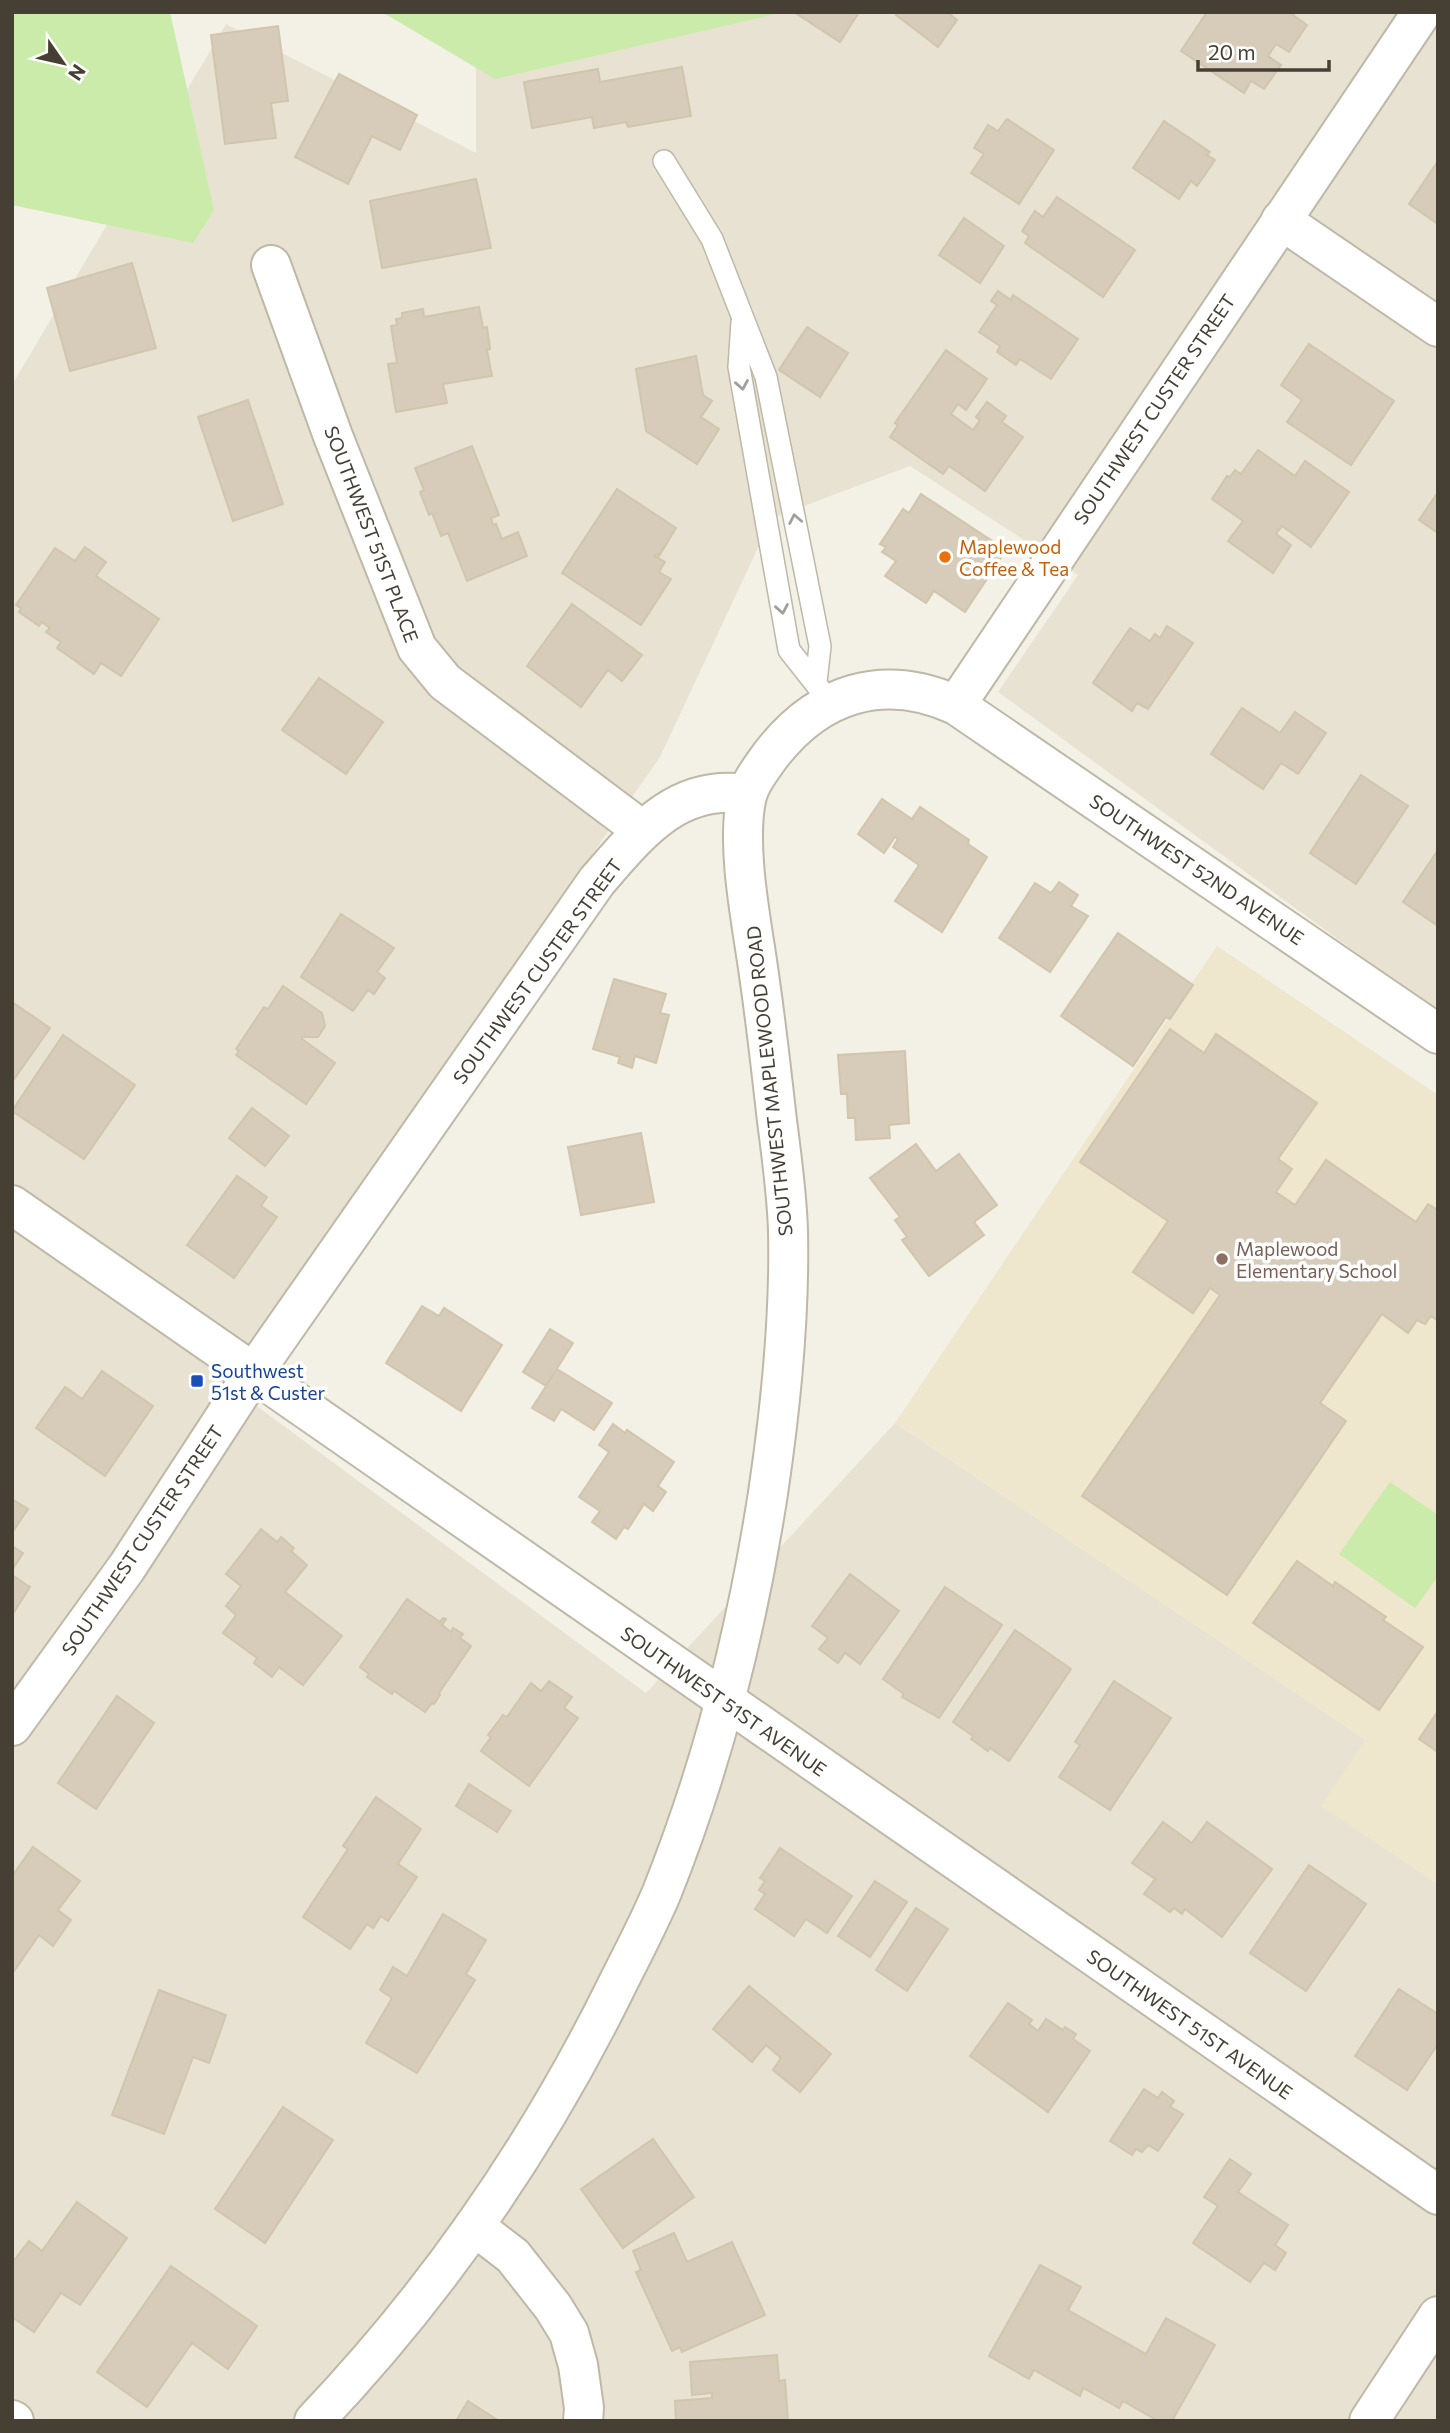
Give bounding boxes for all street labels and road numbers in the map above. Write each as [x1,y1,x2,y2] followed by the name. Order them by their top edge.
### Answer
[1068,290,1240,528] street label: SOUTHWEST CUSTER STREET
[320,423,424,645] street label: SOUTHWEST 51ST PLACE
[1086,789,1308,949] street label: SOUTHWEST 52ND AVENUE
[448,854,626,1088] street label: SOUTHWEST CUSTER STREET
[741,925,797,1237] street label: SOUTHWEST MAPLEWOOD ROAD
[56,1421,228,1659] street label: SOUTHWEST CUSTER STREET
[617,1621,831,1781] street label: SOUTHWEST 51ST AVENUE
[1083,1944,1297,2104] street label: SOUTHWEST 51ST AVENUE

